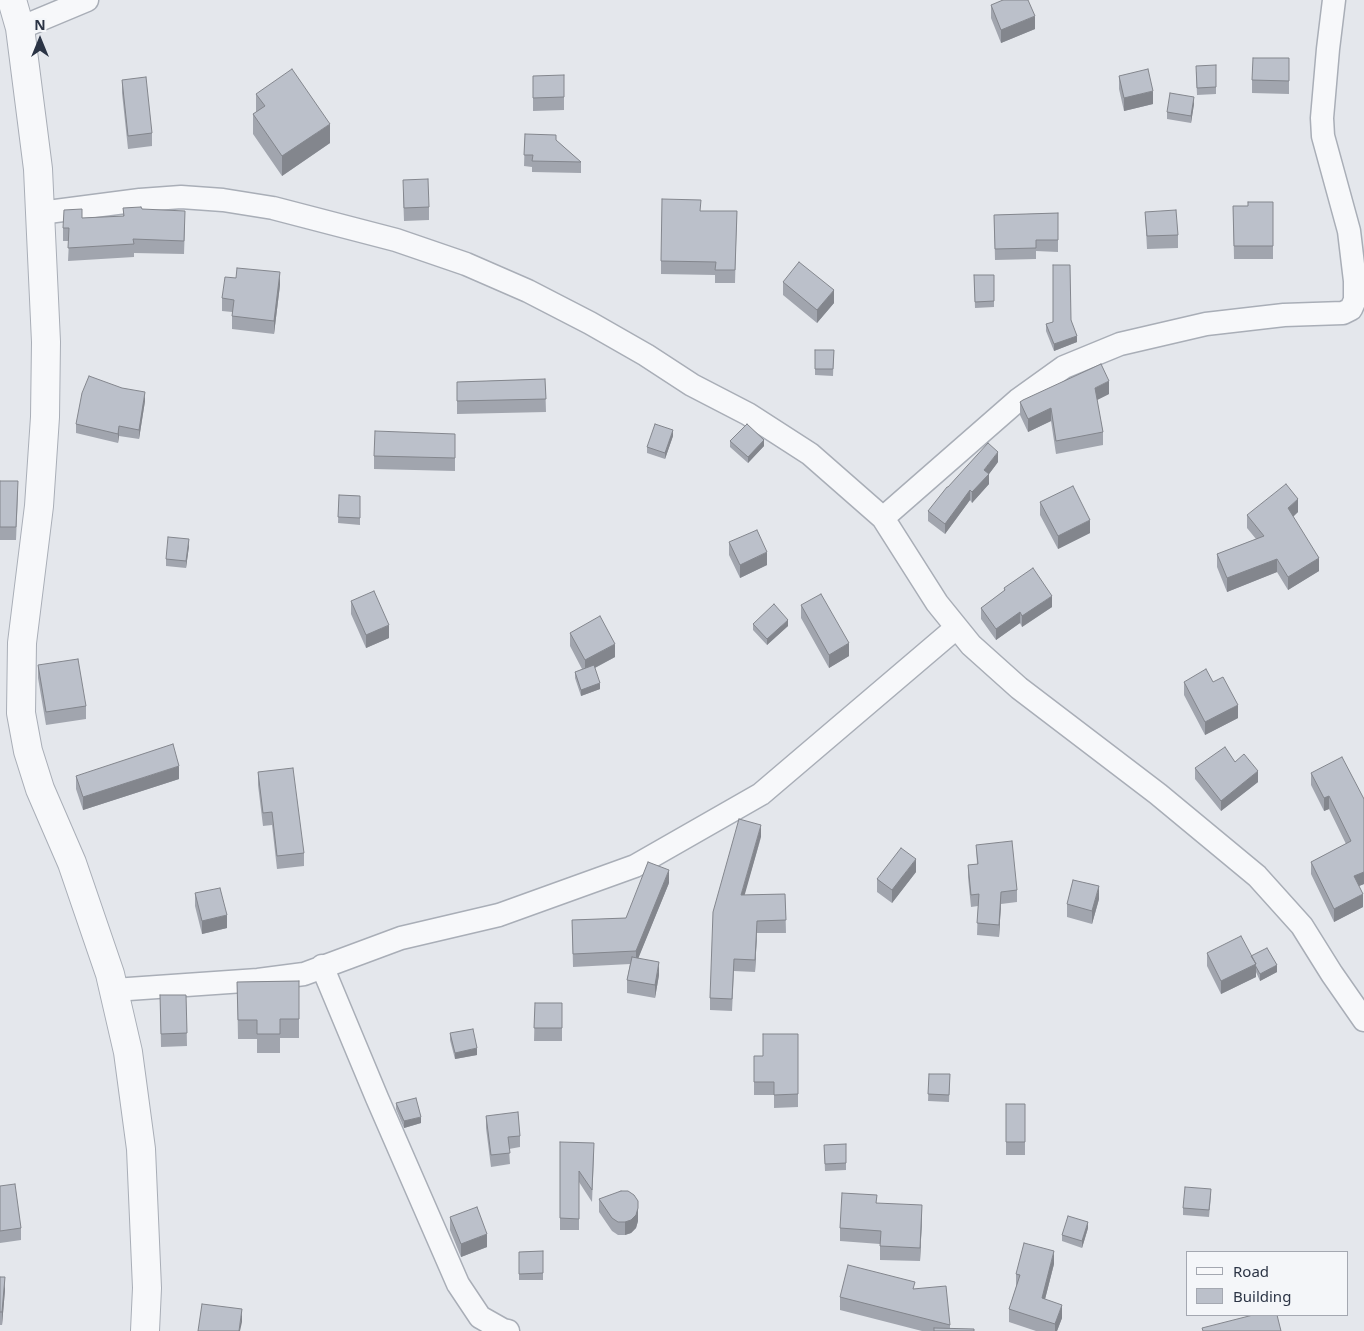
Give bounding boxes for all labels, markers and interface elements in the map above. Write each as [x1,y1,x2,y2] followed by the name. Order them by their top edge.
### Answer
[15,15,65,65] north arrow
[34,15,46,34] text: N
[1186,1251,1349,1316] legend
[1233,1261,1269,1281] text: Road
[1233,1286,1291,1306] text: Building

